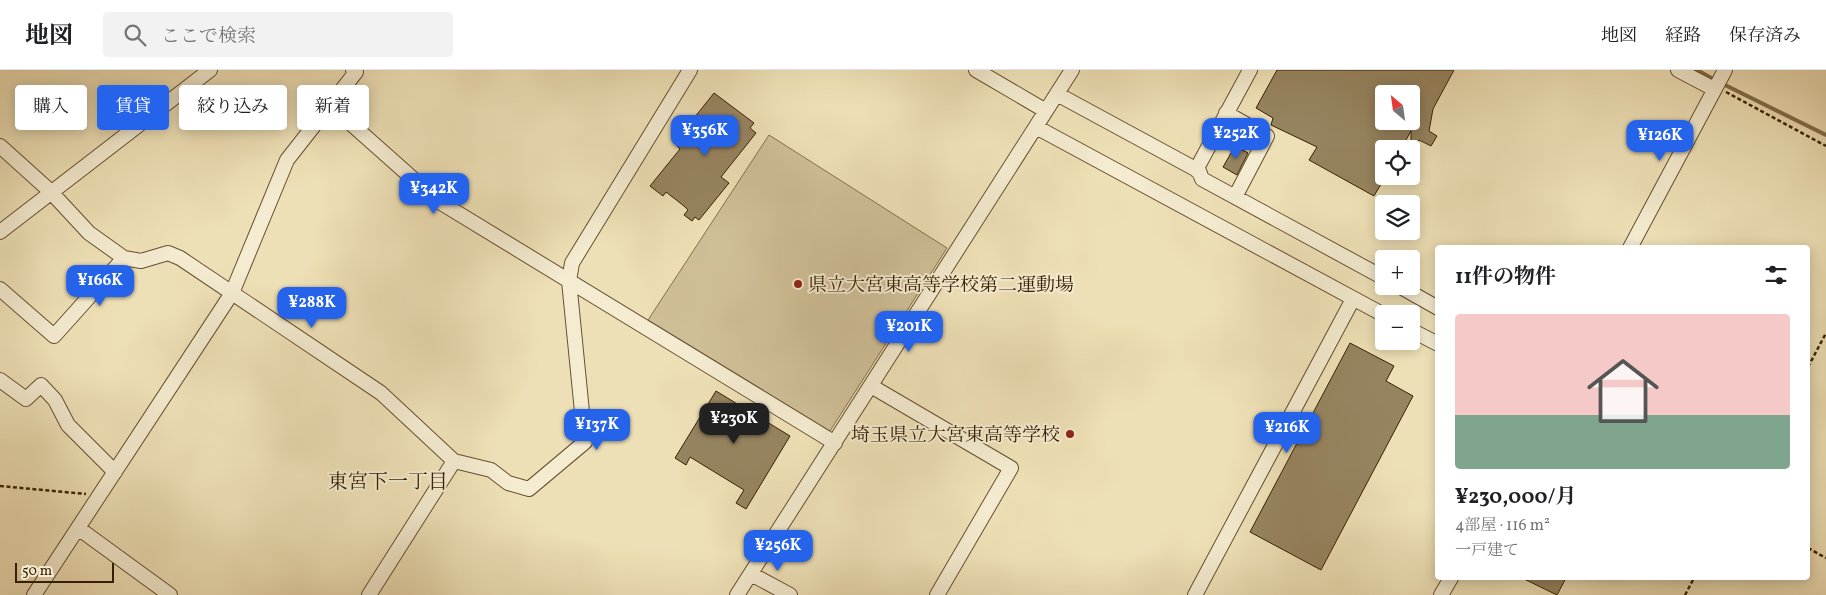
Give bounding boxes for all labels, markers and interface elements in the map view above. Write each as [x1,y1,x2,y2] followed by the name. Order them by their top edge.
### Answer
[103,12,453,57] search box
[25,20,73,54] text: 地図
[121,21,149,49] icon: search
[161,24,256,50] text: ここで検索
[1601,24,1637,49] text: 地図
[1665,24,1701,49] text: 経路
[1729,24,1801,49] text: 保存済み
[15,85,87,130] chip: 購入
[97,85,169,130] chip: 賃貸
[179,85,287,130] chip: 絞り込み
[297,85,369,130] chip: 新着
[1375,85,1420,130] north arrow
[1375,85,1420,350] map controls
[670,114,740,157] pin: ¥356K
[1201,118,1271,160] pin: ¥252K
[1625,119,1695,162] pin: ¥126K
[682,120,728,142] text: ¥356K
[1213,123,1259,145] text: ¥252K
[1637,125,1683,147] text: ¥126K
[1375,140,1420,185] button: locate
[399,172,469,215] pin: ¥342K
[410,178,458,200] text: ¥342K
[1375,195,1420,240] button: layers
[1375,250,1420,295] button: +
[1762,261,1790,289] icon: filters
[1455,263,1556,292] text: 11件の物件
[65,264,135,307] pin: ¥166K
[77,270,123,292] text: ¥166K
[808,273,1074,299] place label: 県立大宮東高等学校第二運動場
[792,278,804,290] marker: 県立大宮東高等学校第二運動場
[277,286,347,329] pin: ¥288K
[288,292,336,314] text: ¥288K
[1375,305,1420,350] button: −
[874,310,944,353] pin: ¥201K
[886,316,932,338] text: ¥201K
[1578,346,1668,436] icon: home
[699,402,769,445] pin: ¥230K
[562,408,632,451] pin: ¥137K
[710,408,758,430] text: ¥230K
[1252,412,1322,454] pin: ¥216K
[575,414,619,436] text: ¥137K
[1264,417,1310,439] text: ¥216K
[851,423,1060,449] place label: 埼玉県立大宮東高等学校
[1064,428,1076,440] marker: 埼玉県立大宮東高等学校
[328,469,448,497] district label: 東宮下一丁目
[1455,483,1577,512] text: ¥230,000/月
[1455,515,1550,537] text: 4部屋 · 116 m²
[743,530,813,572] pin: ¥256K
[755,535,801,557] text: ¥256K
[1455,540,1519,562] text: 一戸建て
[15,560,114,583] scale bar
[22,562,52,581] text: 50 m

